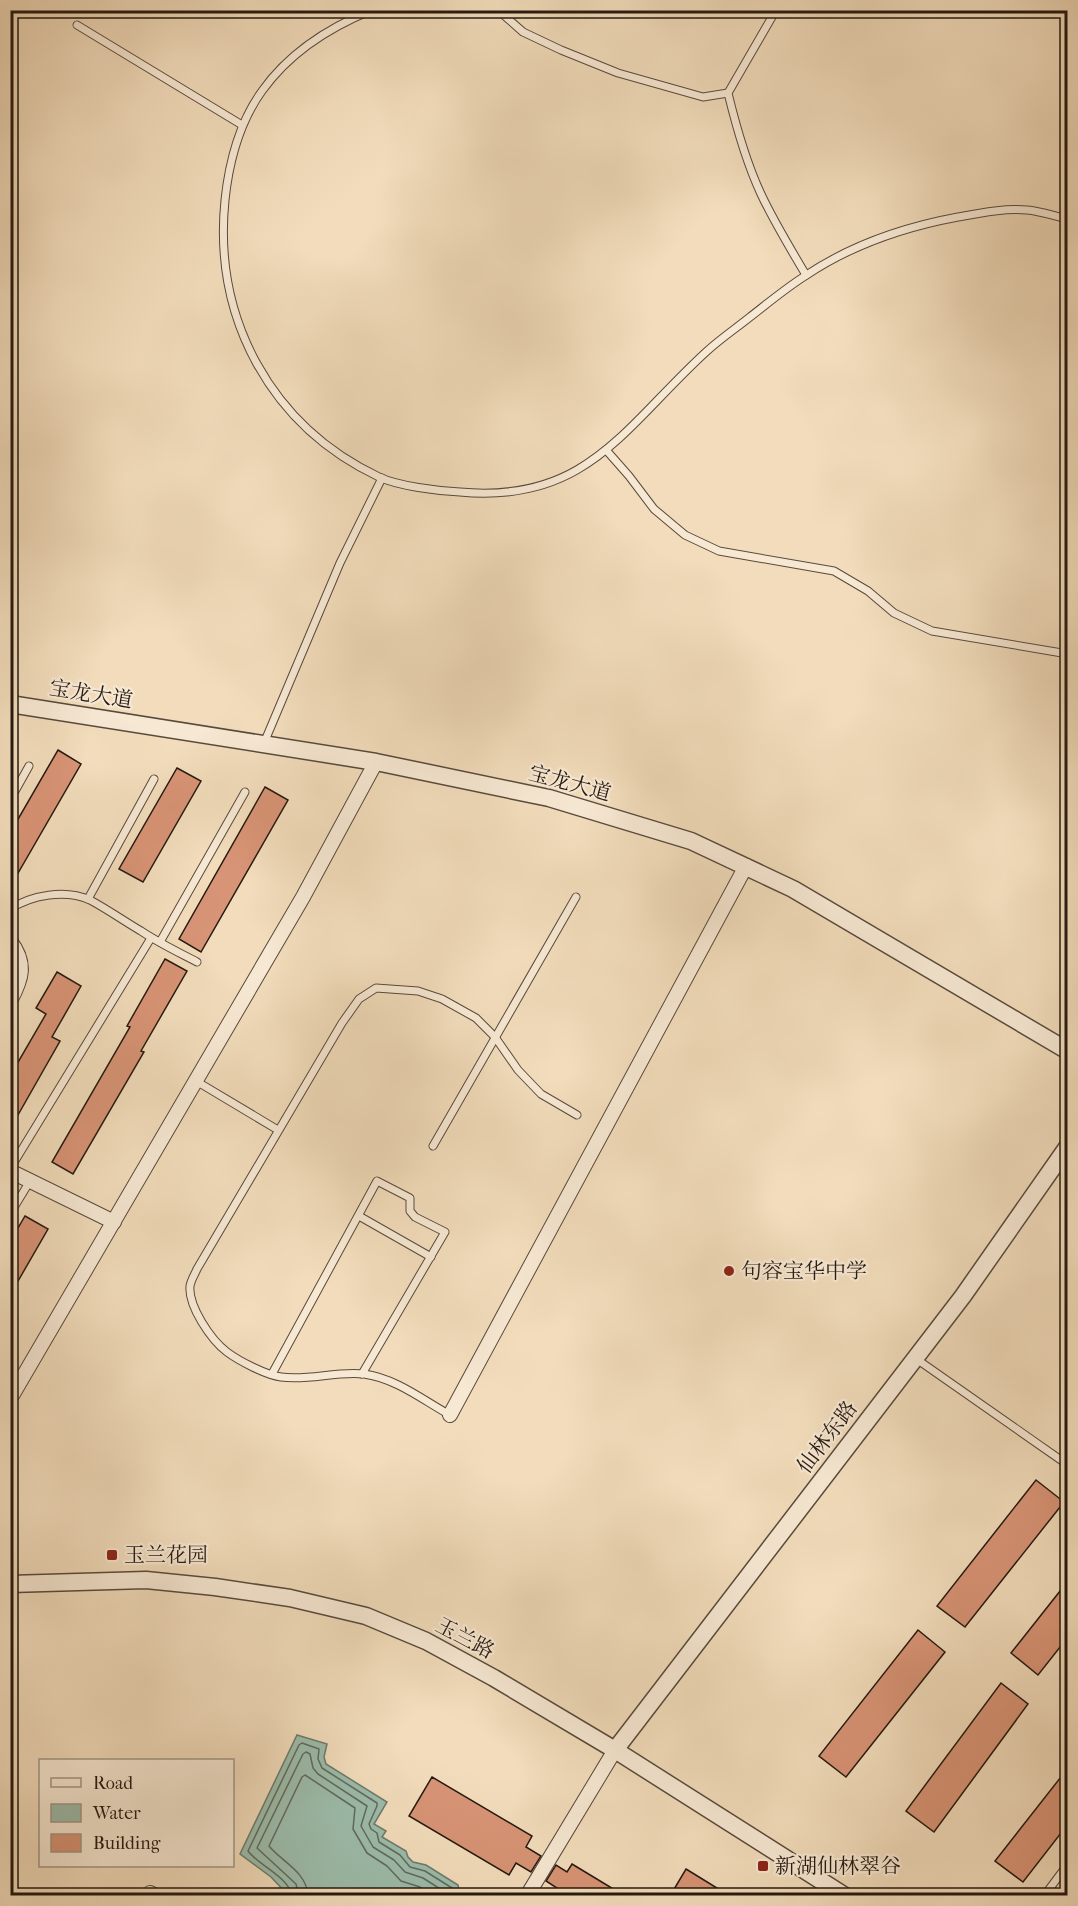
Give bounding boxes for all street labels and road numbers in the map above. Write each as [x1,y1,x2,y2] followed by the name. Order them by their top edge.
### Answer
[48,676,134,712] street label: 宝龙大道
[526,761,614,805] street label: 宝龙大道
[792,1396,862,1478] street label: 仙林东路
[432,1613,498,1663] street label: 玉兰路

